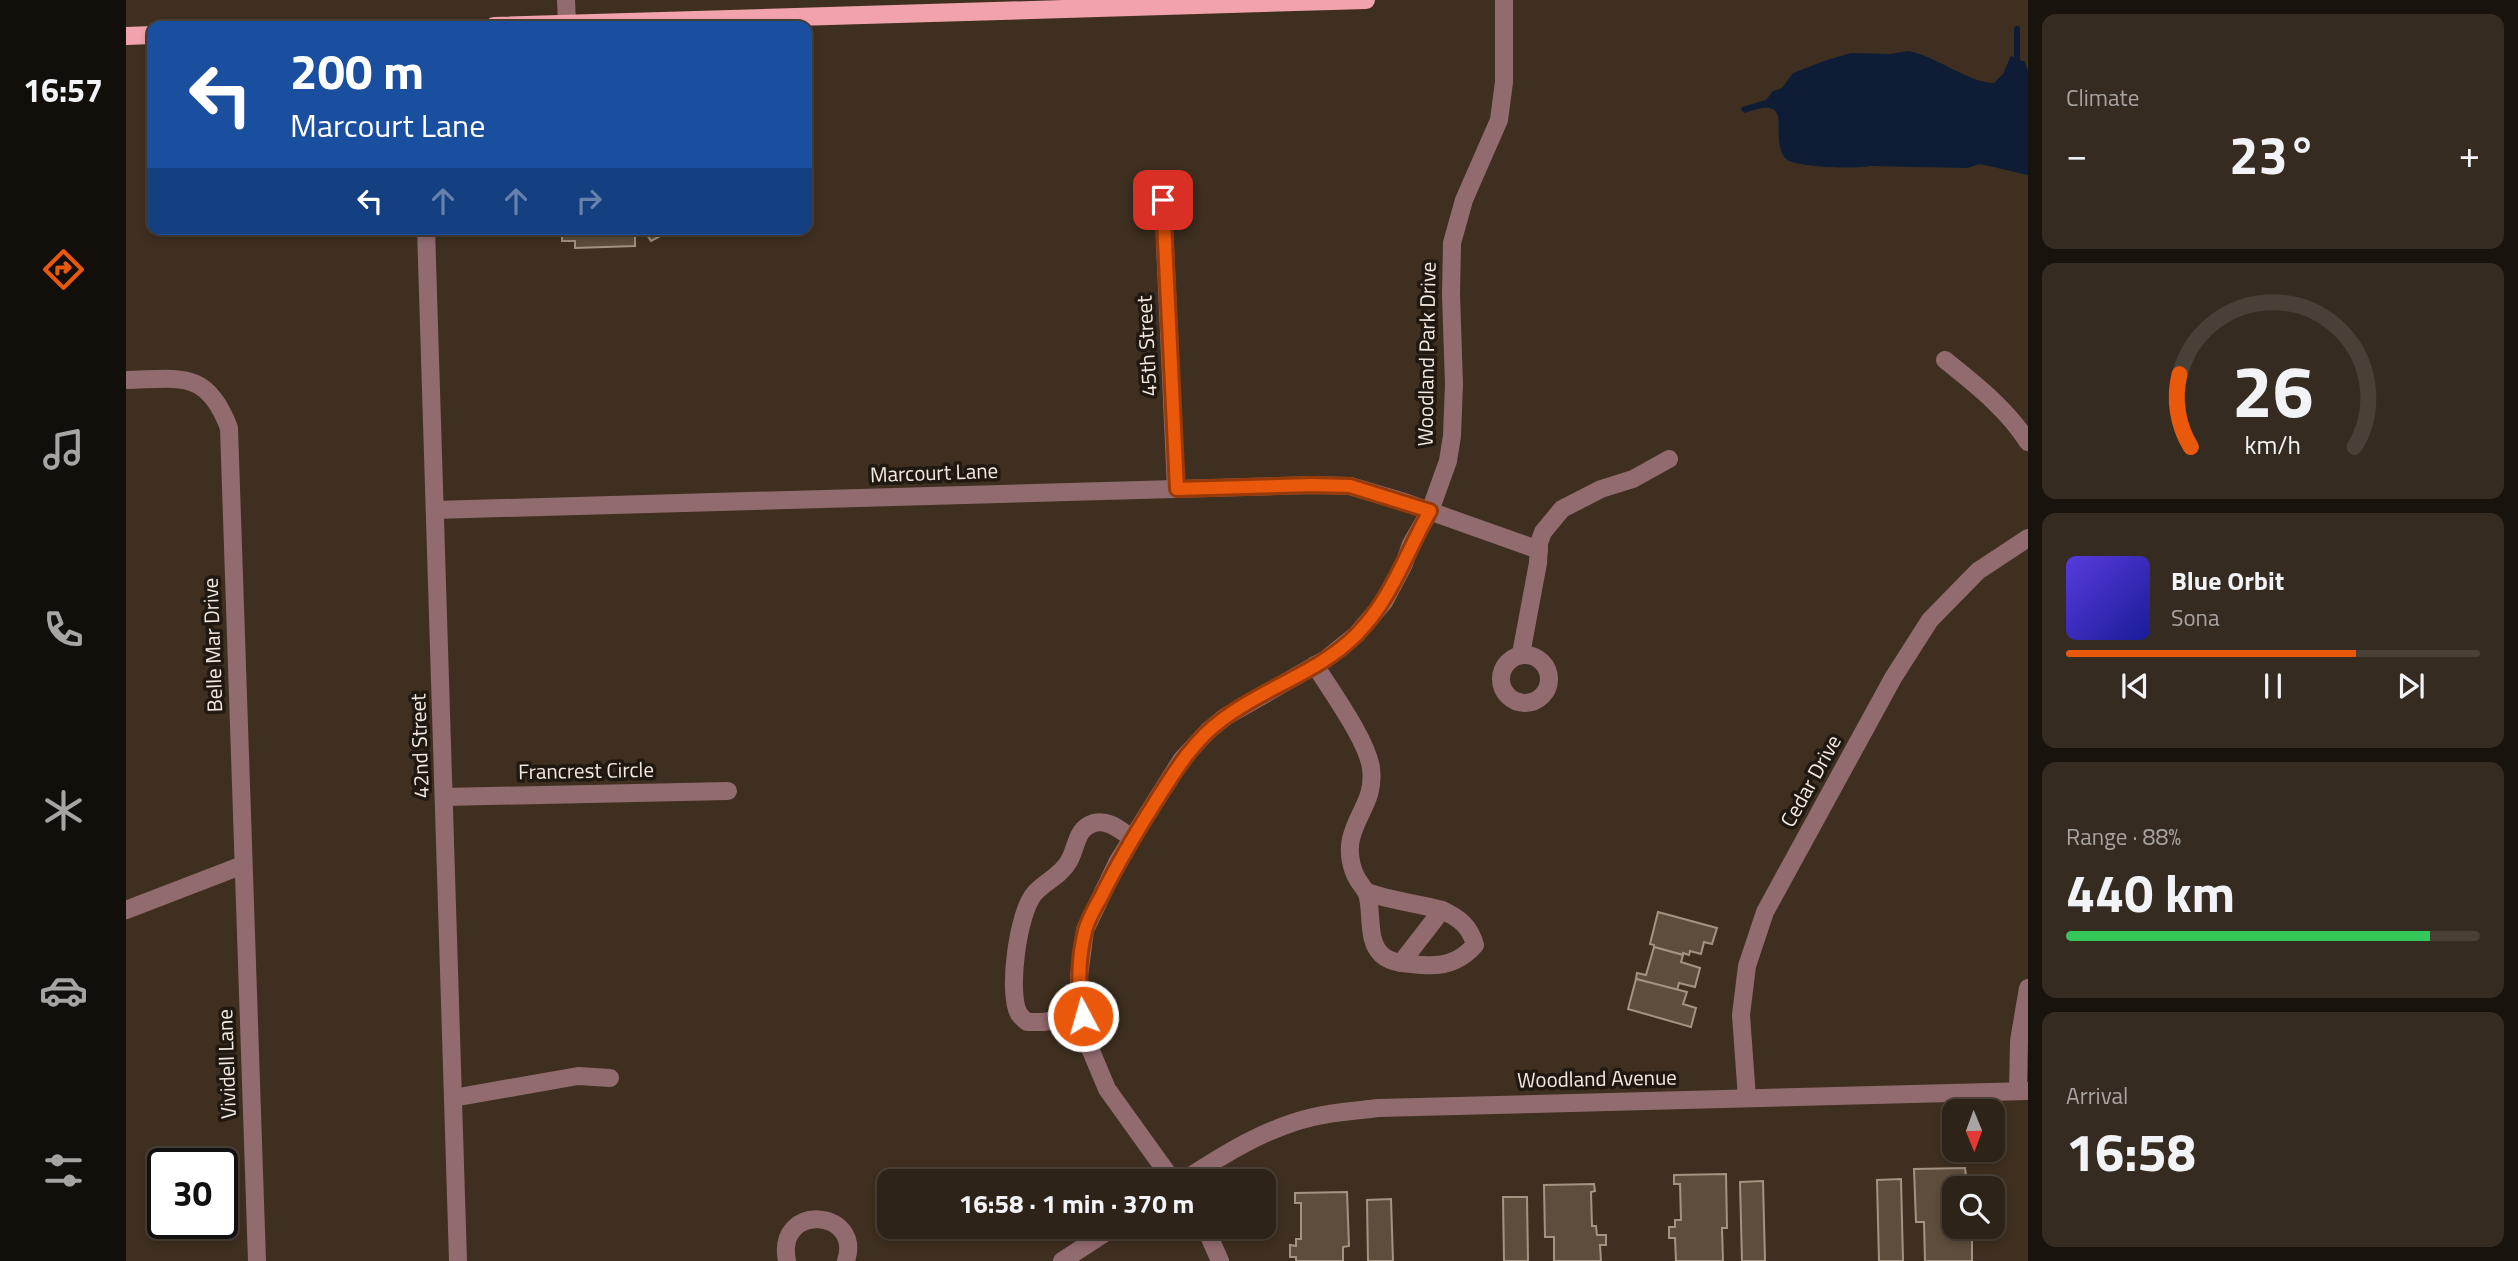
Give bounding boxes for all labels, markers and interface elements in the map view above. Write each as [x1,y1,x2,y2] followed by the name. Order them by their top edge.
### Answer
[290,33,424,108] text: 200 m
[175,49,266,140] icon: left
[23,66,103,114] text: 16:57
[2066,80,2139,115] text: Climate
[290,101,485,149] text: Marcourt Lane
[2229,115,2317,194] text: 23°
[2066,125,2087,183] text: −
[2459,125,2480,183] text: +
[1133,170,1193,230] pin
[1144,181,1182,219] icon: arrive
[351,182,389,220] icon: left
[424,182,462,220] icon: ahead
[497,182,535,220] icon: ahead
[570,182,608,220] icon: right
[39,245,88,294] icon: directions
[1408,261,1444,447] street label: Woodland Park Drive
[1127,294,1165,397] street label: 45th Street
[2232,336,2314,446] text: 26
[39,425,88,474] icon: music
[2245,426,2301,464] text: km/h
[869,454,999,490] street label: Marcourt Lane
[2171,561,2284,600] text: Blue Orbit
[194,577,230,713] street label: Belle Mar Drive
[2171,600,2219,635] text: Sona
[39,605,88,654] icon: phone
[2116,667,2154,705] icon: previous
[2254,667,2292,705] icon: pause
[2392,667,2430,705] icon: next
[401,693,437,799] street label: 42nd Street
[1772,728,1849,833] street label: Cedar Drive
[518,753,654,787] street label: Francrest Circle
[39,786,88,835] icon: climate
[2066,819,2181,854] text: Range · 88%
[2066,853,2235,932] text: 440 km
[39,966,88,1015] icon: car
[1046,979,1120,1053] position arrow
[208,1008,244,1120] street label: Vividell Lane
[1517,1061,1677,1095] street label: Woodland Avenue
[2066,1078,2128,1113] text: Arrival
[1942,1099,2006,1162] north arrow
[1942,1099,2005,1239] map controls
[2066,1112,2196,1191] text: 16:58
[39,1146,88,1195] icon: filters
[147,1148,238,1239] speed limit sign: 30
[1942,1176,2005,1239] button: search
[959,1184,1194,1223] text: 16:58 · 1 min · 370 m

